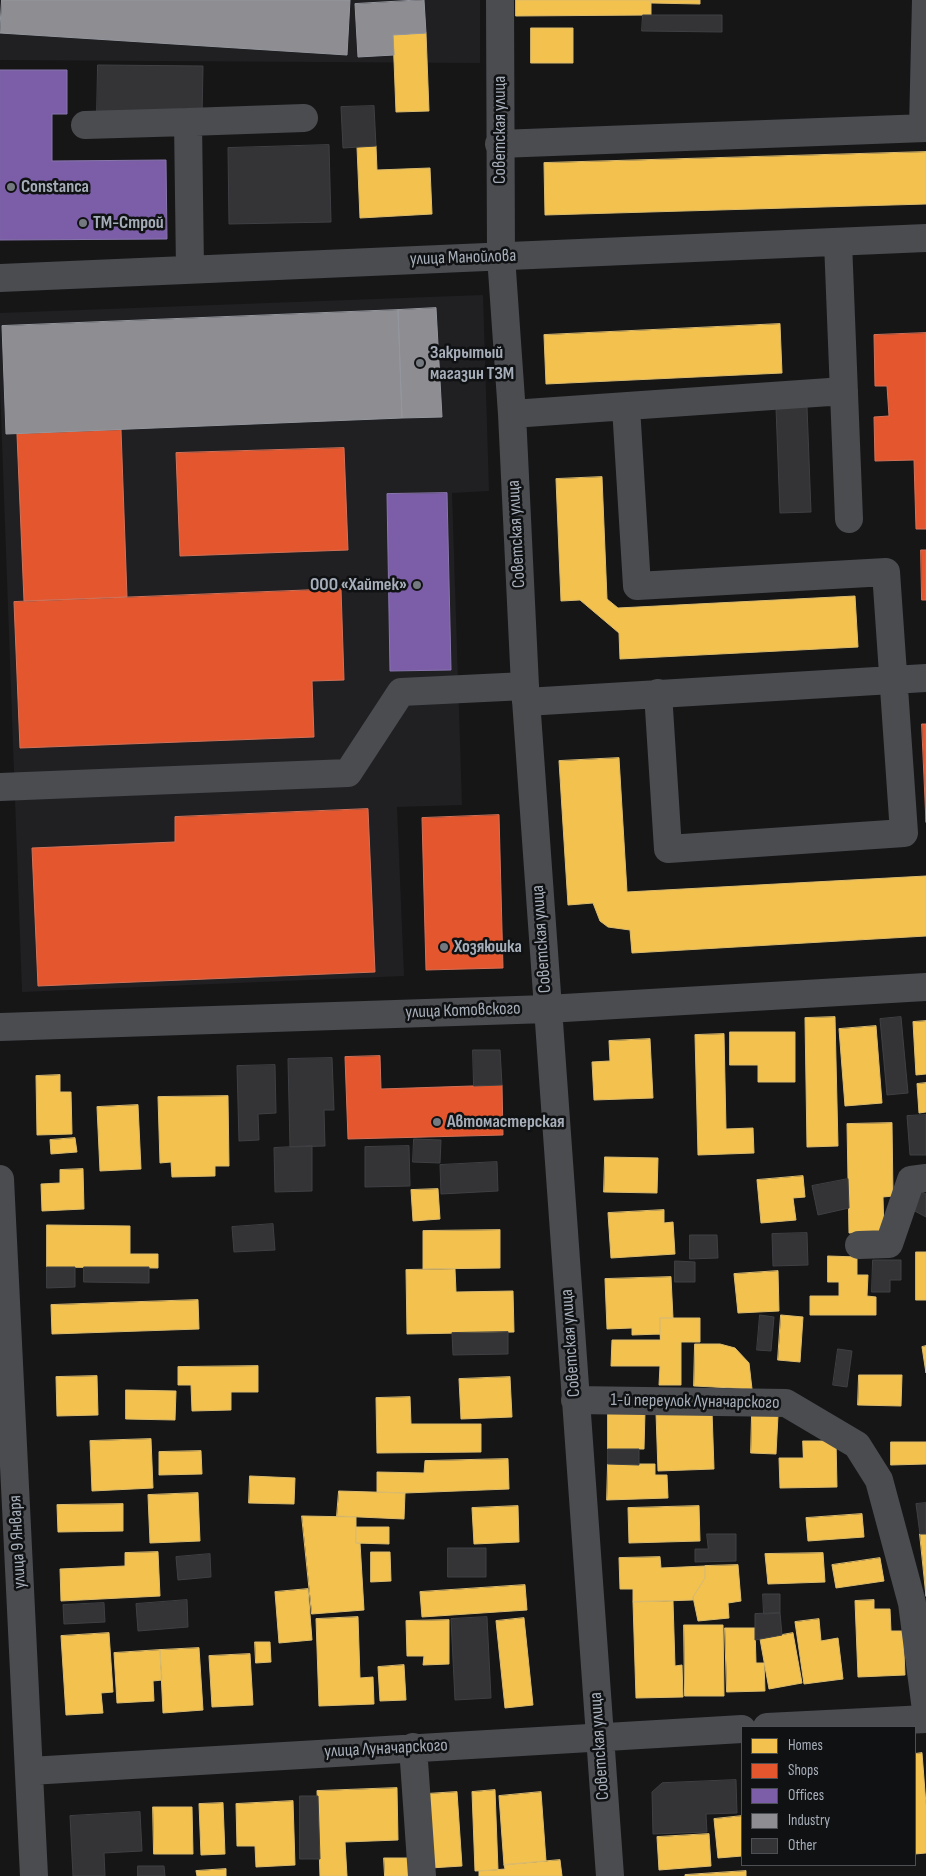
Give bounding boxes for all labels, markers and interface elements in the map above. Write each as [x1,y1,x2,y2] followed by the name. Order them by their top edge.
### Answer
[489,76,511,184] street label: Советская улица
[21,176,89,198] place label: Constanca
[5,181,17,193] marker: Constanca
[93,212,164,234] place label: ТМ-Строй
[77,217,89,229] marker: ТМ-Строй
[409,245,517,271] street label: улица Манойлова
[430,342,514,384] place label: Закрытый магазин ТЗМ
[414,357,426,369] marker: Закрытый магазин ТЗМ
[503,479,531,589] street label: Советская улица
[310,574,407,596] place label: ООО «Хайтек»
[411,579,423,591] marker: ООО «Хайтек»
[527,884,557,994] street label: Советская улица
[454,936,522,958] place label: Хозяюшка
[438,941,450,953] marker: Хозяюшка
[405,998,521,1024] street label: улица Котовского
[447,1111,565,1133] place label: Автомастерская
[431,1116,443,1128] marker: Автомастерская
[556,1288,586,1398] street label: Советская улица
[610,1390,780,1414] street label: 1-й переулок Луначарского
[5,1495,31,1589] street label: улица 9 Января
[585,1691,615,1801] street label: Советская улица
[741,1726,916,1866] legend
[324,1735,448,1763] street label: улица Луначарского
[788,1736,823,1755] text: Homes
[788,1761,819,1780] text: Shops
[788,1786,824,1805] text: Offices
[788,1811,830,1830] text: Industry
[788,1836,817,1855] text: Other

